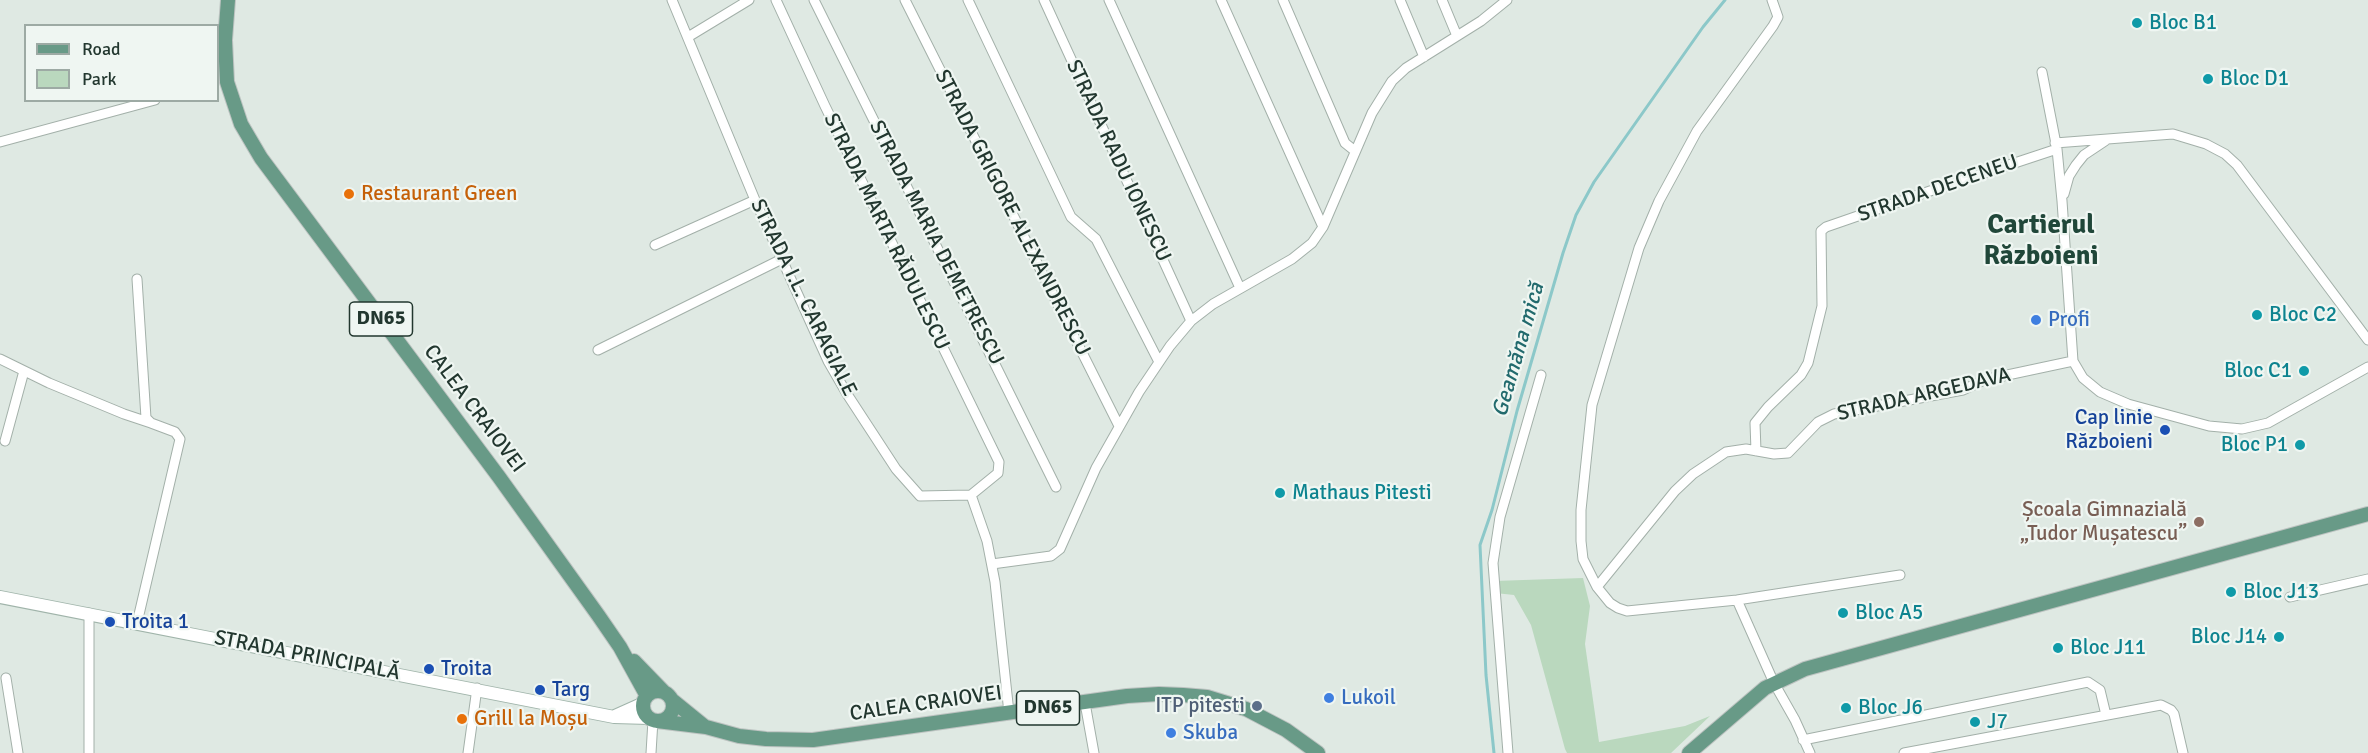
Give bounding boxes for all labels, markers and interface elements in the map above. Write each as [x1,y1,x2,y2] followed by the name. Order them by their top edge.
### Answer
[2149,10,2217,36] place label: Bloc B1
[2130,16,2144,30] marker: Bloc B1
[24,24,219,102] legend
[82,38,121,60] text: Road
[1060,56,1176,266] street label: STRADA RADU IONESCU
[929,66,1095,360] street label: STRADA GRIGORE ALEXANDRESCU
[2220,66,2289,92] place label: Bloc D1
[82,68,117,90] text: Park
[2201,72,2215,86] marker: Bloc D1
[818,109,954,355] street label: STRADA MARTA RĂDULESCU
[863,116,1009,370] street label: STRADA MARIA DEMETRESCU
[1855,150,2021,228] street label: STRADA DECENEU
[361,181,517,207] place label: Restaurant Green
[342,187,356,201] marker: Restaurant Green
[744,195,862,401] street label: STRADA I.L. CARAGIALE
[1983,210,2099,273] district label: Cartierul Războieni
[1487,280,1551,420] water label: Geamăna mică
[350,302,412,336] road number: DN65
[2269,302,2337,328] place label: Bloc C2
[2048,307,2090,333] place label: Profi
[2250,308,2264,322] marker: Bloc C2
[2029,313,2043,327] marker: Profi
[418,340,530,478] street label: CALEA CRAIOVEI
[2224,358,2292,384] place label: Bloc C1
[1835,363,2013,427] street label: STRADA ARGEDAVA
[2297,364,2311,378] marker: Bloc C1
[2065,405,2153,455] place label: Cap linie Războieni
[2158,423,2172,437] marker: Cap linie Războieni
[2221,432,2288,458] place label: Bloc P1
[2293,438,2307,452] marker: Bloc P1
[1292,480,1432,506] place label: Mathaus Pitesti
[1273,486,1287,500] marker: Mathaus Pitesti
[2020,497,2187,547] place label: Școala Gimnazială „Tudor Mușatescu”
[2192,515,2206,529] marker: Școala Gimnazială „Tudor Mușatescu”
[2243,579,2319,605] place label: Bloc J13
[2224,585,2238,599] marker: Bloc J13
[1855,600,1923,626] place label: Bloc A5
[1836,606,1850,620] marker: Bloc A5
[122,609,189,635] place label: Troita 1
[103,615,117,629] marker: Troita 1
[2191,624,2267,650] place label: Bloc J14
[212,626,402,686] street label: STRADA PRINCIPALĂ
[2272,630,2286,644] marker: Bloc J14
[2070,635,2146,661] place label: Bloc J11
[2051,641,2065,655] marker: Bloc J11
[441,656,492,682] place label: Troita
[422,662,436,676] marker: Troita
[552,677,590,703] place label: Targ
[848,681,1004,727] street label: CALEA CRAIOVEI
[533,683,547,697] marker: Targ
[1341,685,1396,711] place label: Lukoil
[1016,691,1080,725] road number: DN65
[1322,691,1336,705] marker: Lukoil
[1155,693,1245,719] place label: ITP pitesti
[1858,695,1923,721] place label: Bloc J6
[1250,699,1264,713] marker: ITP pitesti
[1839,701,1853,715] marker: Bloc J6
[474,706,588,732] place label: Grill la Moșu
[1987,709,2008,735] place label: J7
[455,712,469,726] marker: Grill la Moșu
[1968,715,1982,729] marker: J7
[1183,720,1238,746] place label: Skuba
[1164,726,1178,740] marker: Skuba

